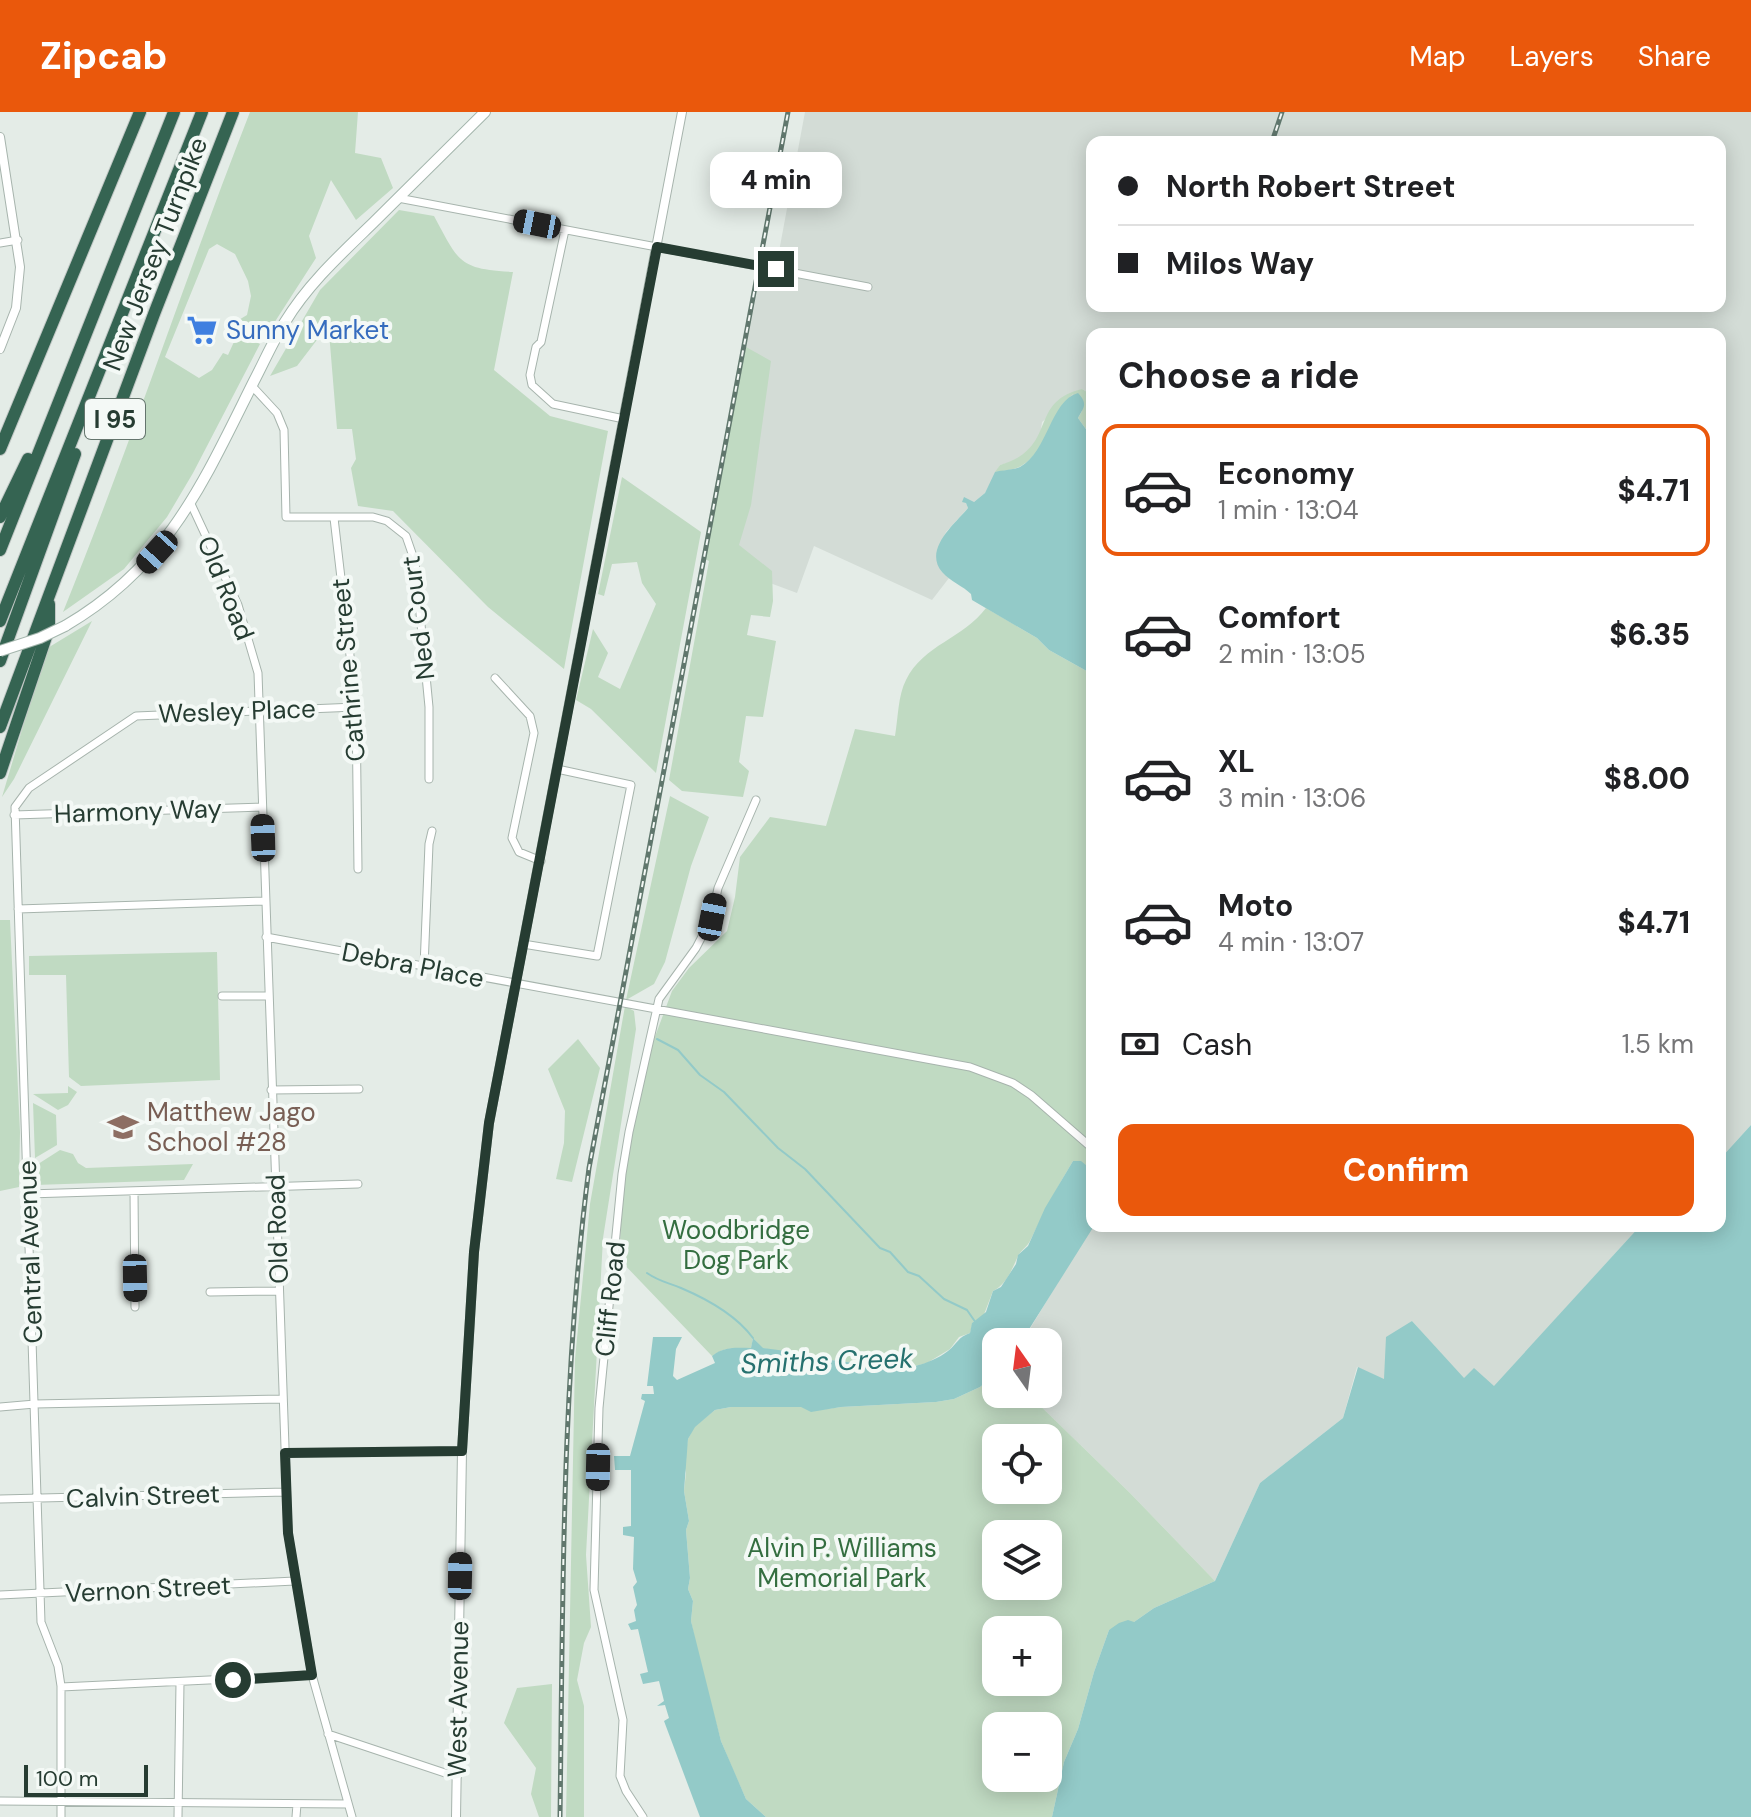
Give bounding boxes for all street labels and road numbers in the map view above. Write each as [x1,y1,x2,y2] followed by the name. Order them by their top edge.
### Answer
[95,133,215,375] street label: New Jersey Turnpike
[85,399,145,439] road number: I 95
[190,531,262,645] street label: Old Road
[394,554,442,682] street label: Ned Court
[323,577,373,763] street label: Cathrine Street
[158,691,316,731] street label: Wesley Place
[53,791,223,831] street label: Harmony Way
[339,935,487,995] street label: Debra Place
[10,1160,50,1344] street label: Central Avenue
[258,1174,296,1284] street label: Old Road
[587,1240,633,1358] street label: Cliff Road
[65,1476,221,1516] street label: Calvin Street
[64,1568,232,1610] street label: Vernon Street
[440,1620,476,1778] street label: West Avenue

